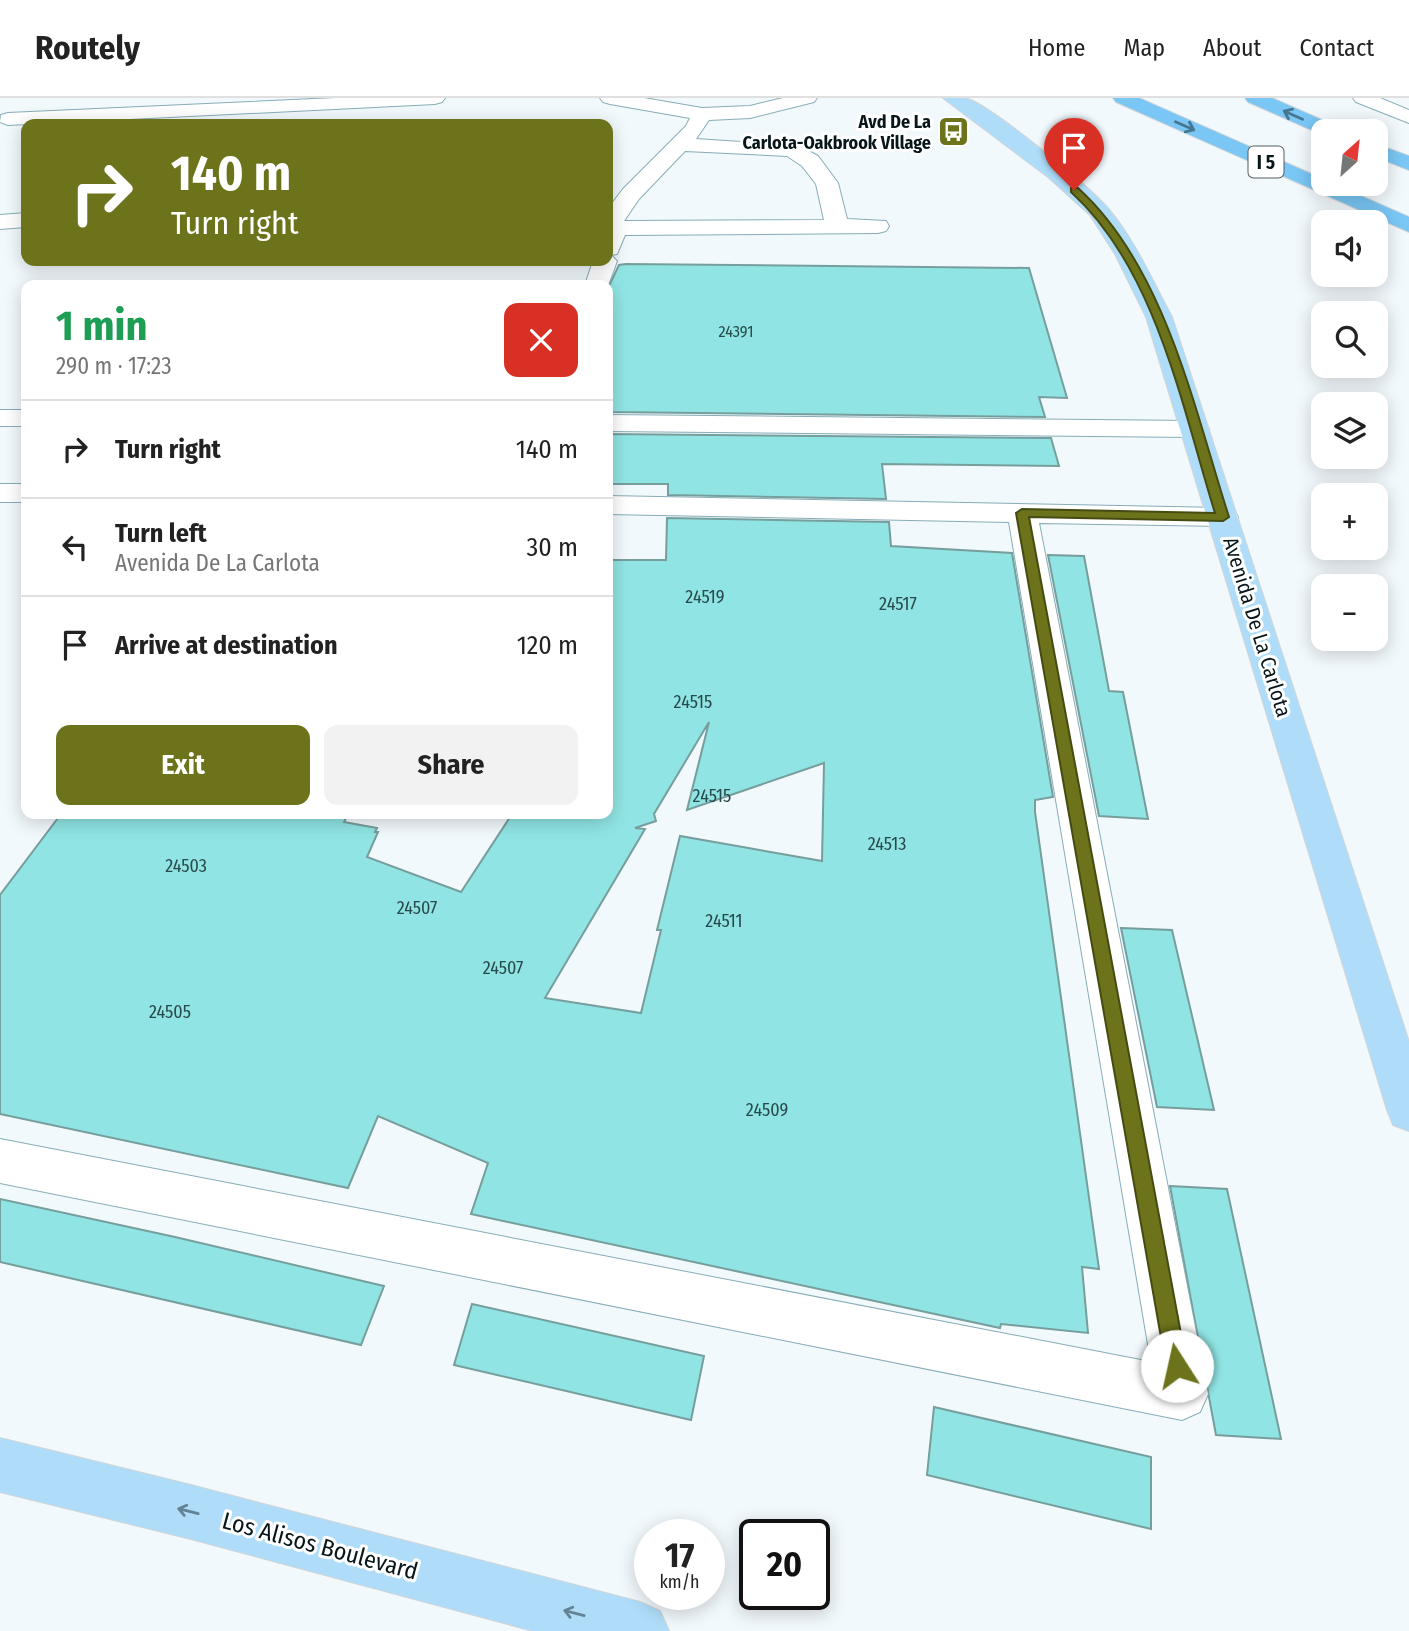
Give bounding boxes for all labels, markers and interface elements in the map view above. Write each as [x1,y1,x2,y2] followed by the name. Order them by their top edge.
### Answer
[35,28,140,68] text: Routely
[1028,34,1085,62] text: Home
[1123,34,1165,62] text: Map
[1203,34,1261,62] text: About
[1299,34,1374,62] text: Contact
[1283,108,1304,121] one-way arrow
[743,111,931,154] place label: Avd De La Carlota-Oakbrook Village
[937,115,971,149] bus stop icon: Avd De La Carlota-Oakbrook Village
[1044,118,1104,190] pin
[1311,119,1388,196] north arrow
[1311,119,1388,651] map controls
[1174,120,1195,133] one-way arrow
[1055,129,1093,167] icon: arrive
[171,144,291,203] text: 140 m
[1248,146,1284,178] road number: I 5
[56,147,147,238] icon: right
[171,204,298,242] text: Turn right
[1311,210,1388,287] button: sound
[56,301,147,351] text: 1 min
[1311,301,1388,378] button: search
[504,303,578,377] button: close
[718,322,754,341] house number: 24391
[56,352,172,380] text: 290 m · 17:23
[1311,392,1388,469] button: layers
[56,430,94,468] icon: right
[115,434,221,465] text: Turn right
[516,434,578,465] text: 140 m
[1311,483,1388,560] button: +
[115,518,207,549] text: Turn left
[56,528,94,566] icon: left
[527,532,578,563] text: 30 m
[1217,534,1297,720] street label: Avenida De La Carlota
[115,549,320,577] text: Avenida De La Carlota
[1311,574,1388,651] button: −
[685,586,725,608] house number: 24519
[879,593,917,615] house number: 24517
[56,626,94,664] icon: arrive
[115,630,338,661] text: Arrive at destination
[517,630,578,661] text: 120 m
[674,691,712,713] house number: 24515
[56,725,310,805] button: Exit
[324,725,578,805] button: Share
[693,785,731,807] house number: 24515
[868,833,906,855] house number: 24513
[165,855,207,877] house number: 24503
[397,897,437,919] house number: 24507
[705,910,743,932] house number: 24511
[483,957,523,979] house number: 24507
[149,1001,191,1023] house number: 24505
[746,1099,788,1121] house number: 24509
[1140,1329,1214,1403] position arrow
[177,1504,200,1517] one-way arrow
[219,1506,421,1586] street label: Los Alisos Boulevard
[739,1519,830,1610] speed limit sign: 20
[665,1534,694,1576] text: 17
[659,1571,700,1593] text: km/h
[563,1606,585,1619] one-way arrow

